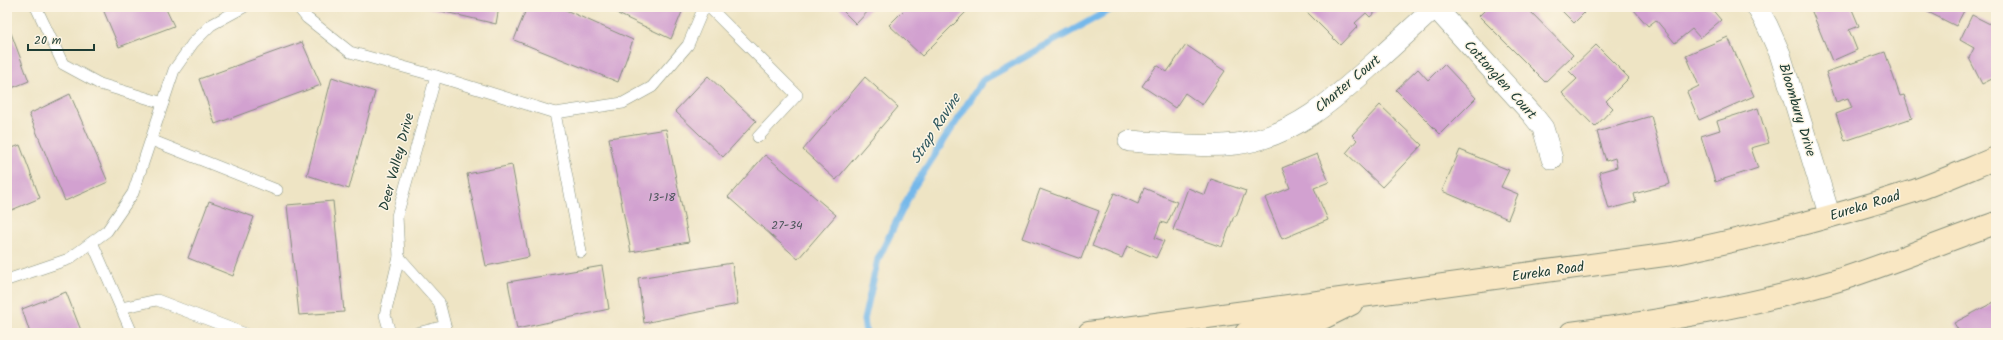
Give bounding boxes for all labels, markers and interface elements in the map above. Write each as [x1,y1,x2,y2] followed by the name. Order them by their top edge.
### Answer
[28,26,94,52] scale bar
[34,31,62,50] text: 20 m
[1458,35,1542,125] street label: Cottonglen Court
[1310,49,1386,118] street label: Charter Court
[1772,61,1822,160] street label: Bloombury Drive
[904,88,968,169] water label: Strap Ravine
[373,110,421,213] street label: Deer Valley Drive
[1827,185,1904,227] street label: Eureka Road
[648,188,676,207] house number: 13-18
[771,216,803,235] house number: 27-34
[1510,256,1587,288] street label: Eureka Road

